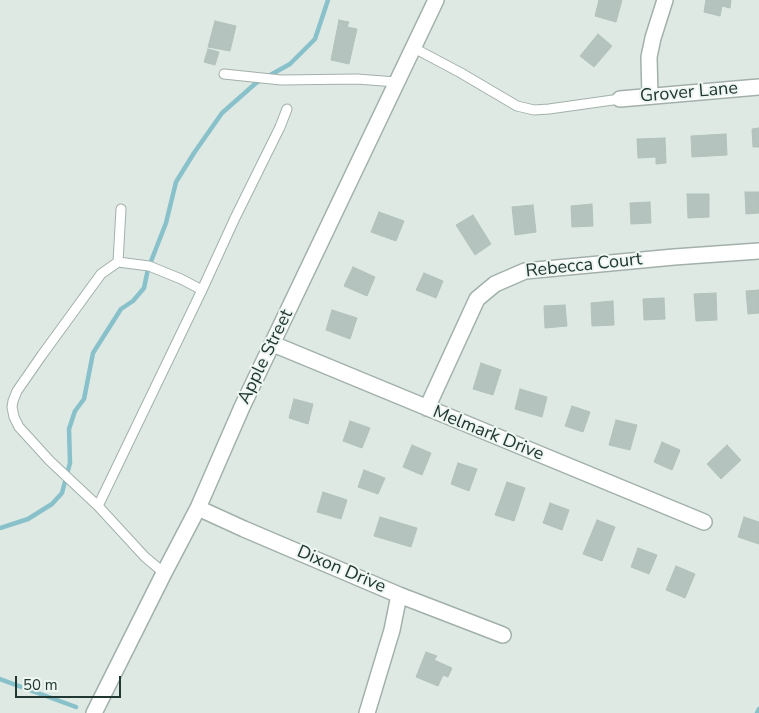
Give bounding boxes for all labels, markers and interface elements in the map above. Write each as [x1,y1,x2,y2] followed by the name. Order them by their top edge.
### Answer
[639,78,739,108] street label: Grover Lane
[525,249,643,283] street label: Rebecca Court
[234,306,298,408] street label: Apple Street
[429,402,547,466] street label: Melmark Drive
[293,542,389,598] street label: Dixon Drive
[18,666,124,698] scale bar
[23,675,58,695] text: 50 m

